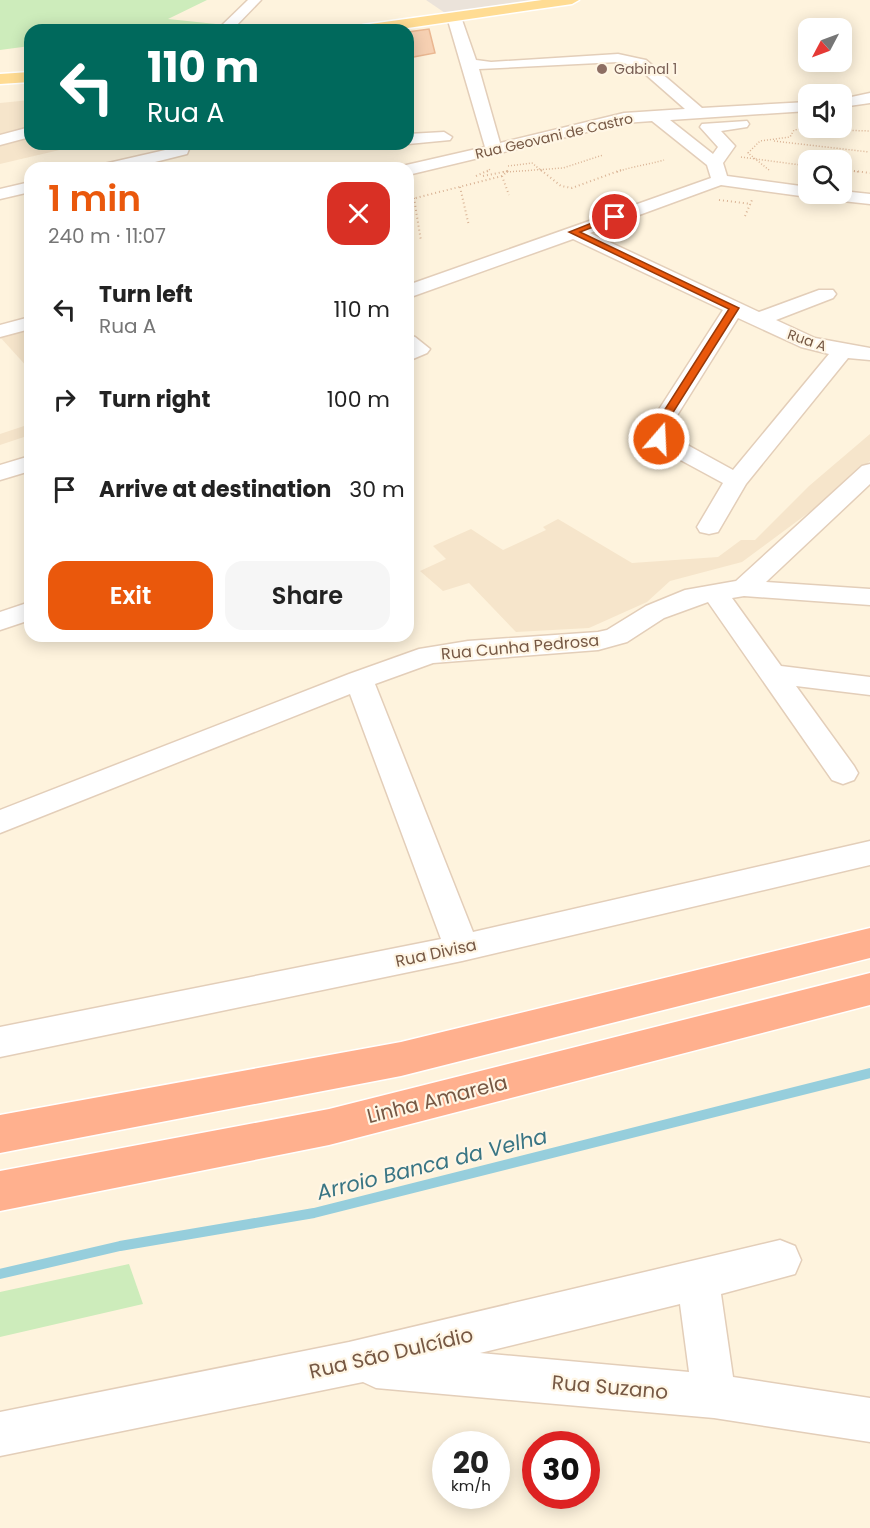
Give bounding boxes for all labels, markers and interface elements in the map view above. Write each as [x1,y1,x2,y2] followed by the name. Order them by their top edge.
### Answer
[798,18,852,72] north arrow
[798,18,852,204] map controls
[147,38,259,97] text: 110 m
[48,48,126,126] icon: left
[614,59,677,79] place label: Gabinal 1
[595,62,609,76] marker: Gabinal 1
[798,84,852,138] button: sound
[147,94,224,131] text: Rua A
[473,108,635,164] street label: Rua Geovani de Castro
[798,150,852,204] button: search
[48,173,141,224] text: 1 min
[327,182,390,245] button: close
[589,191,640,242] pin
[598,200,631,233] icon: arrive
[48,222,166,250] text: 240 m · 11:07
[99,279,193,310] text: Turn left
[48,293,81,326] icon: left
[334,294,390,325] text: 110 m
[99,312,156,340] text: Rua A
[785,324,829,356] street label: Rua A
[48,383,81,416] icon: right
[99,384,210,415] text: Turn right
[327,384,390,415] text: 100 m
[627,407,691,471] position arrow
[48,473,81,506] icon: arrive
[99,474,331,505] text: Arrive at destination
[349,474,405,505] text: 30 m
[48,561,213,630] button: Exit
[225,561,390,630] button: Share
[440,629,600,665] street label: Rua Cunha Pedrosa
[393,933,479,973] street label: Rua Divisa
[364,1068,510,1130] street label: Linha Amarela
[313,1121,550,1207] water label: Arroio Banca da Velha
[306,1321,476,1385] street label: Rua São Dulcídio
[551,1368,669,1406] street label: Rua Suzano
[522,1431,600,1509] speed limit sign: 30
[453,1441,489,1484] text: 20
[451,1475,491,1496] text: km/h

